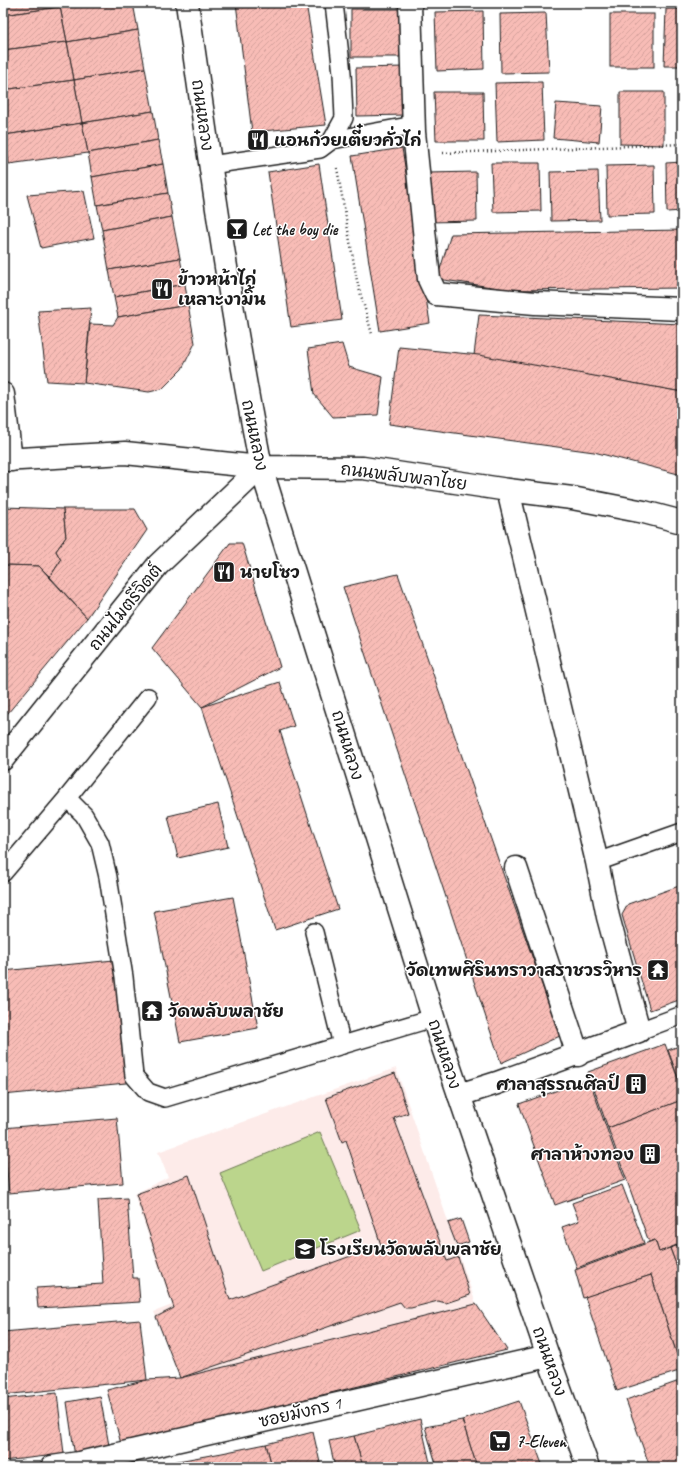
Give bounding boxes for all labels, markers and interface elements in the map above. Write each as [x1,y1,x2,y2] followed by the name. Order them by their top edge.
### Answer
[187,78,218,152] street label: ถนนหลวง
[274,123,422,151] place label: แอนก๋วยเตี๋ยวคั่วไก่
[245,127,271,153] restaurant icon: แอนก๋วยเตี๋ยวคั่วไก่
[224,216,250,242] bar icon: Let the boy die
[252,219,339,240] place label: Let the boy die
[178,268,266,310] place label: ข้าวหน้าไก่ เหลาะงามิ้น
[149,276,175,302] restaurant icon: ข้าวหน้าไก่ เหลาะงามิ้น
[237,398,272,473] street label: ถนนหลวง
[339,457,469,495] street label: ถนนพลับพลาไชย
[83,559,167,655] street label: ถนนไมตรีจิตต์
[211,559,237,585] restaurant icon: นายโซว
[240,561,300,583] place label: นายโซว
[327,708,368,783] street label: ถนนหลวง
[645,957,671,983] temple icon: วัดเทพศิรินทราวาสราชวรวิหาร
[406,960,642,981] place label: วัดเทพศิรินทราวาสราชวรวิหาร
[139,998,165,1024] temple icon: วัดพลับพลาชัย
[168,1001,284,1022] place label: วัดพลับพลาชัย
[423,1017,466,1092] street label: ถนนหลวง
[623,1071,649,1097] building icon: ศาลาสุรรณศิลป์
[496,1073,620,1097] place label: ศาลาสุรรณศิลป์
[637,1141,663,1167] building icon: ศาลาห้างทอง
[531,1143,634,1165] place label: ศาลาห้างทอง
[292,1236,318,1262] school or university icon: โรงเรียนวัดพลับพลาชัย
[319,1238,502,1260] place label: โรงเรียนวัดพลับพลาชัย
[528,1324,571,1399] street label: ถนนหลวง
[257,1392,345,1432] street label: ซอยมังกร 1
[487,1428,513,1454] supermarket icon: 7-Eleven
[516,1431,567,1452] place label: 7-Eleven

